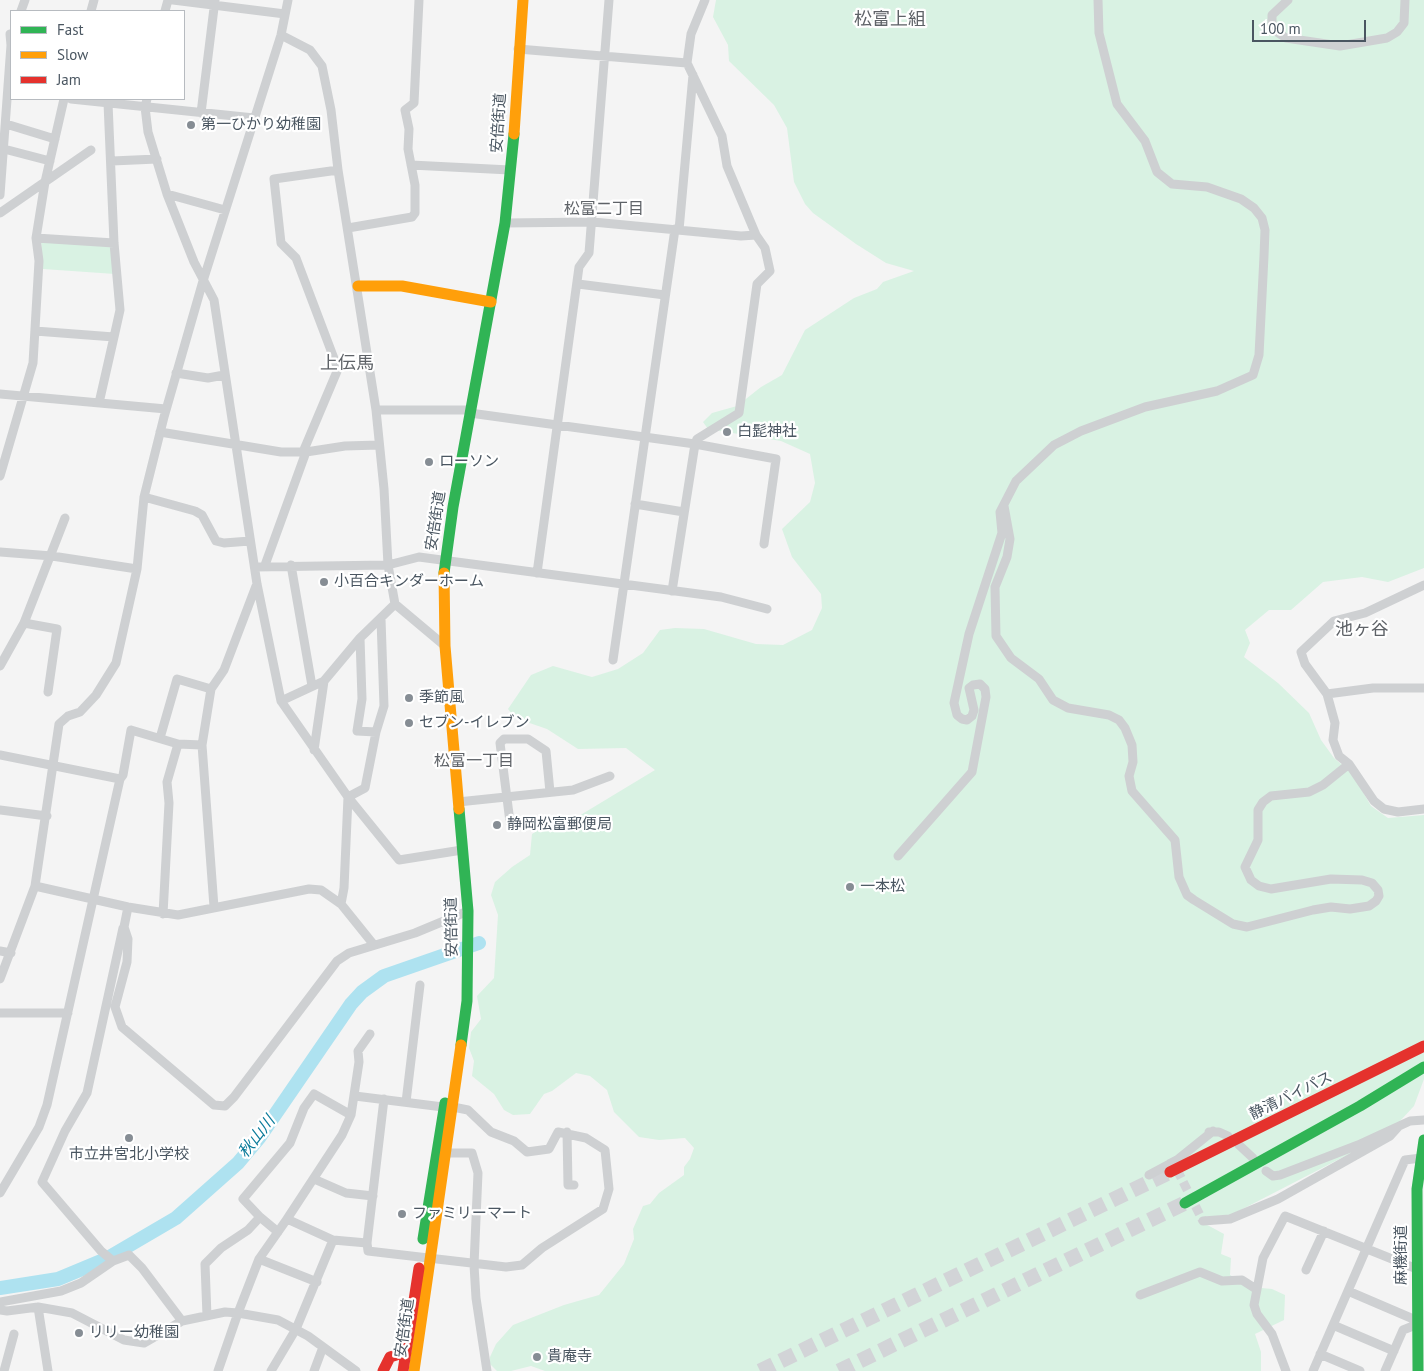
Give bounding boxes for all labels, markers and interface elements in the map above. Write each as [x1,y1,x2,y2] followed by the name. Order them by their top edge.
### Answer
[854,9,926,31] district label: 松富上組
[10,10,185,100] legend
[1254,10,1368,42] scale bar
[1260,19,1301,38] text: 100 m
[57,20,84,39] text: Fast
[57,45,88,64] text: Slow
[57,70,81,89] text: Jam
[488,92,510,154] street label: 安倍街道
[201,116,321,134] place label: 第一ひかり幼稚園
[185,119,197,131] marker: 第一ひかり幼稚園
[564,199,644,219] district label: 松富二丁目
[320,353,374,375] district label: 上伝馬
[737,423,797,441] place label: 白髭神社
[721,426,733,438] marker: 白髭神社
[439,453,499,471] place label: ローソン
[423,456,435,468] marker: ローソン
[422,490,450,552] street label: 安倍街道
[334,573,484,591] place label: 小百合キンダーホーム
[318,576,330,588] marker: 小百合キンダーホーム
[1335,619,1389,641] district label: 池ヶ谷
[419,689,464,707] place label: 季節風
[403,692,415,704] marker: 季節風
[419,714,529,732] place label: セブン-イレブン
[403,717,415,729] marker: セブン-イレブン
[434,751,514,771] district label: 松富一丁目
[507,816,612,834] place label: 静岡松富郵便局
[491,819,503,831] marker: 静岡松富郵便局
[860,878,905,896] place label: 一本松
[844,881,856,893] marker: 一本松
[442,897,462,957] street label: 安倍街道
[1247,1068,1335,1124] street label: 静清バイパス
[235,1112,279,1162] water label: 秋山川
[123,1132,135,1144] marker: 市立井宮北小学校
[69,1146,189,1164] place label: 市立井宮北小学校
[412,1205,532,1223] place label: ファミリーマート
[396,1208,408,1220] marker: ファミリーマート
[1393,1225,1411,1285] street label: 麻機街道
[392,1297,418,1359] street label: 安倍街道
[89,1324,179,1342] place label: リリー幼稚園
[73,1327,85,1339] marker: リリー幼稚園
[547,1348,592,1366] place label: 貴庵寺
[531,1351,543,1363] marker: 貴庵寺

